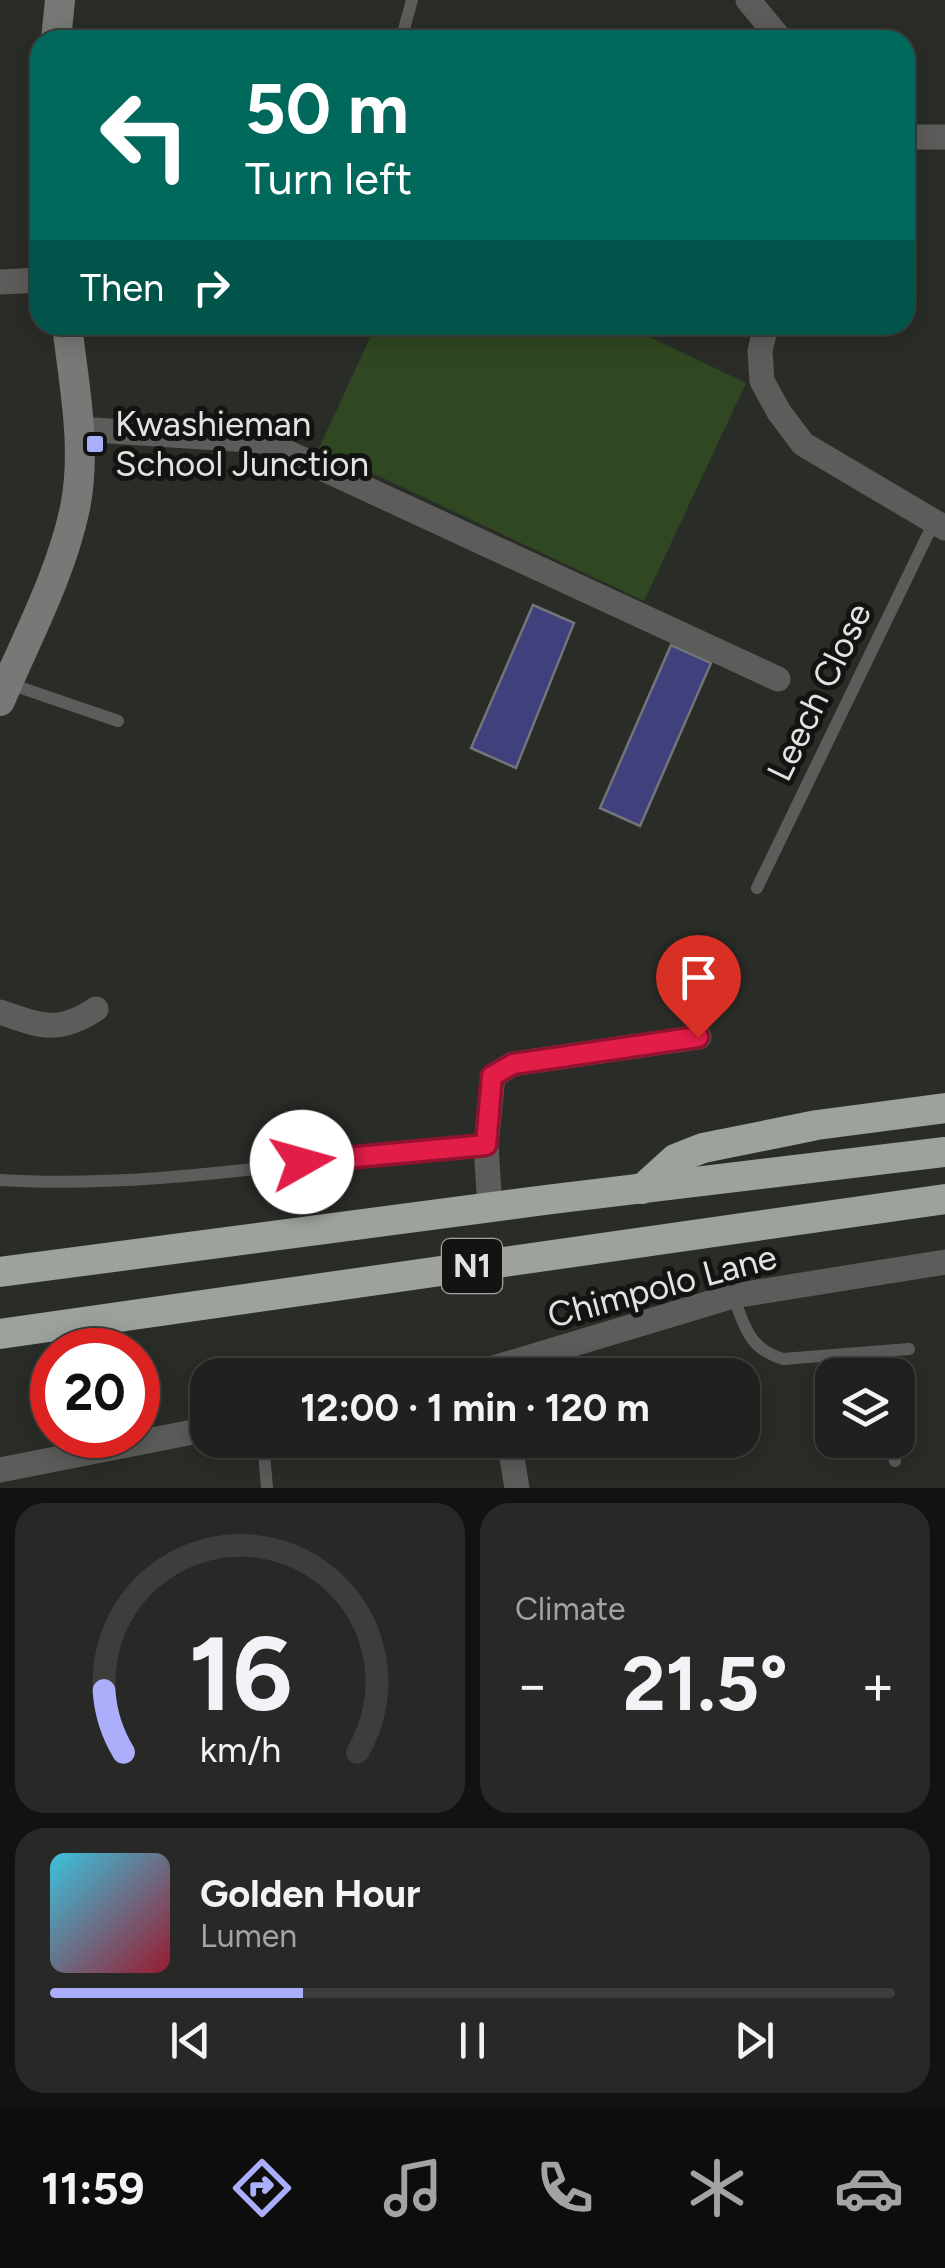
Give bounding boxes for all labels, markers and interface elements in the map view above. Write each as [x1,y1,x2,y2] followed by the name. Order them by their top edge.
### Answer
[245,66,409,151] text: 50 m
[80,70,210,200] icon: left
[245,151,412,205] text: Turn left
[184,260,239,315] icon: right
[80,265,164,311] text: Then
[115,403,369,485] place label: Kwashieman School Junction
[84,433,106,455] marker: Kwashieman School Junction
[758,596,880,788] street label: Leech Close
[656,935,741,1038] pin
[671,950,726,1005] icon: arrive
[250,1110,354,1214] position arrow
[543,1235,781,1337] street label: Chimpolo Lane
[442,1239,502,1293] road number: N1
[30,1328,160,1458] speed limit sign: 20
[815,1358,915,1458] map controls
[815,1358,915,1458] button: layers
[300,1385,650,1431] text: 12:00 · 1 min · 120 m
[515,1590,626,1628] text: Climate
[188,1611,292,1736] text: 16
[622,1639,788,1729] text: 21.5°
[515,1652,549,1718] text: −
[861,1652,895,1718] text: +
[199,1728,281,1771] text: km/h
[200,1871,421,1917] text: Golden Hour
[200,1917,297,1955] text: Lumen
[163,2013,218,2068] icon: previous
[445,2013,500,2068] icon: pause
[727,2013,782,2068] icon: next
[227,2153,297,2223] icon: directions
[378,2153,448,2223] icon: music
[530,2153,600,2223] icon: phone
[682,2153,752,2223] icon: climate
[834,2153,904,2223] icon: car
[41,2161,145,2215] text: 11:59

